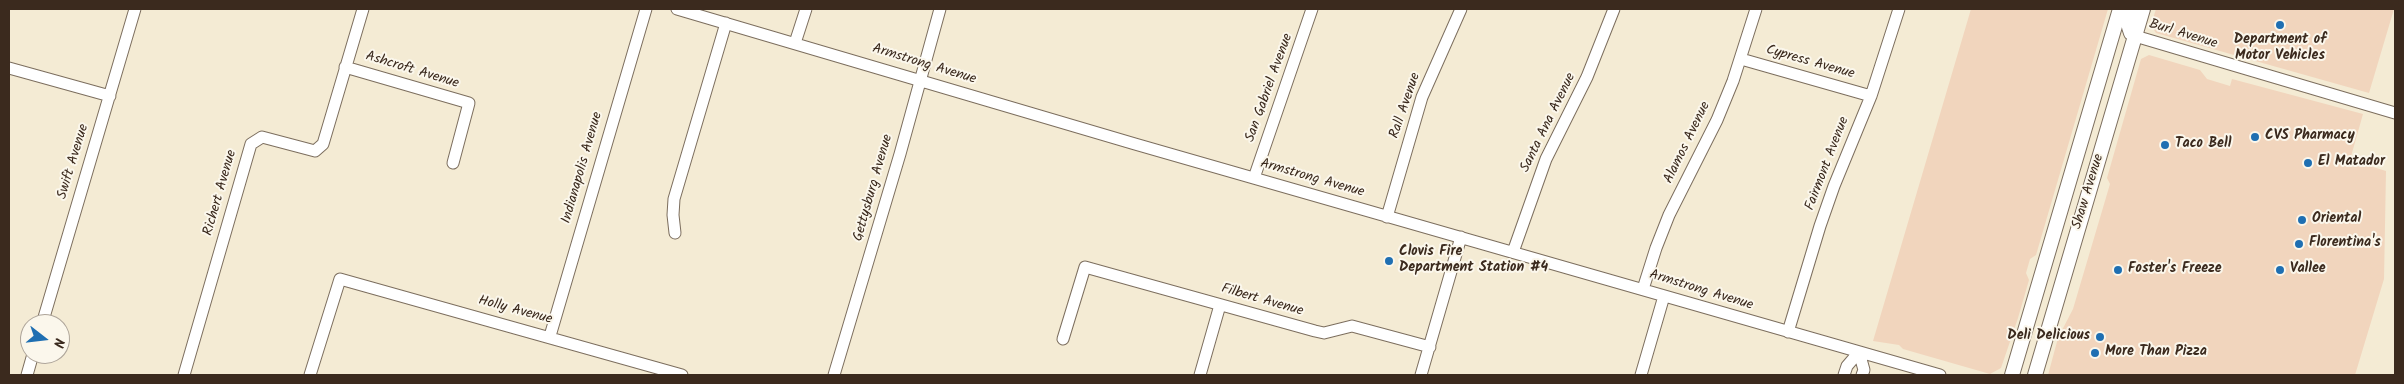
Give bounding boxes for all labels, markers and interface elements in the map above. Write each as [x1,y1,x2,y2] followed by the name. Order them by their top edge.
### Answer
[2147,17,2219,53] street label: Burl Avenue
[2274,19,2286,31] marker: Department of Motor Vehicles
[1243,32,1297,144] street label: San Gabriel Avenue
[2234,33,2326,65] place label: Department of Motor Vehicles
[870,41,978,89] street label: Armstrong Avenue
[1764,42,1856,84] street label: Cypress Avenue
[363,49,461,93] street label: Ashcroft Avenue
[1387,71,1425,141] street label: Rall Avenue
[1518,71,1580,175] street label: Santa Ana Avenue
[1661,99,1715,187] street label: Alamos Avenue
[559,110,607,226] street label: Indianapolis Avenue
[1802,115,1854,213] street label: Fairmont Avenue
[55,122,93,202] street label: Swift Avenue
[2265,129,2355,145] place label: CVS Pharmacy
[2249,131,2261,143] marker: CVS Pharmacy
[851,133,897,243] street label: Gettysburg Avenue
[2175,137,2231,153] place label: Taco Bell
[2159,139,2171,151] marker: Taco Bell
[201,148,241,238] street label: Richert Avenue
[2070,152,2108,232] street label: Shaw Avenue
[2318,155,2385,171] place label: El Matador
[1258,156,1366,202] street label: Armstrong Avenue
[2302,157,2314,169] marker: El Matador
[2312,212,2361,228] place label: Oriental
[2296,214,2308,226] marker: Oriental
[2309,236,2381,252] place label: Florentina's
[2293,238,2305,250] marker: Florentina's
[1399,245,1548,278] place label: Clovis Fire Department Station #4
[1383,255,1395,267] marker: Clovis Fire Department Station #4
[2128,262,2222,278] place label: Foster's Freeze
[2290,262,2326,278] place label: Vallee
[2112,264,2124,276] marker: Foster's Freeze
[2274,264,2286,276] marker: Vallee
[1647,267,1755,315] street label: Armstrong Avenue
[1219,281,1305,321] street label: Filbert Avenue
[476,293,554,329] street label: Holly Avenue
[20,314,70,364] north arrow
[2007,329,2090,345] place label: Deli Delicious
[2094,331,2106,343] marker: Deli Delicious
[47,336,70,350] text: N
[2105,345,2207,361] place label: More Than Pizza
[2089,347,2101,359] marker: More Than Pizza

